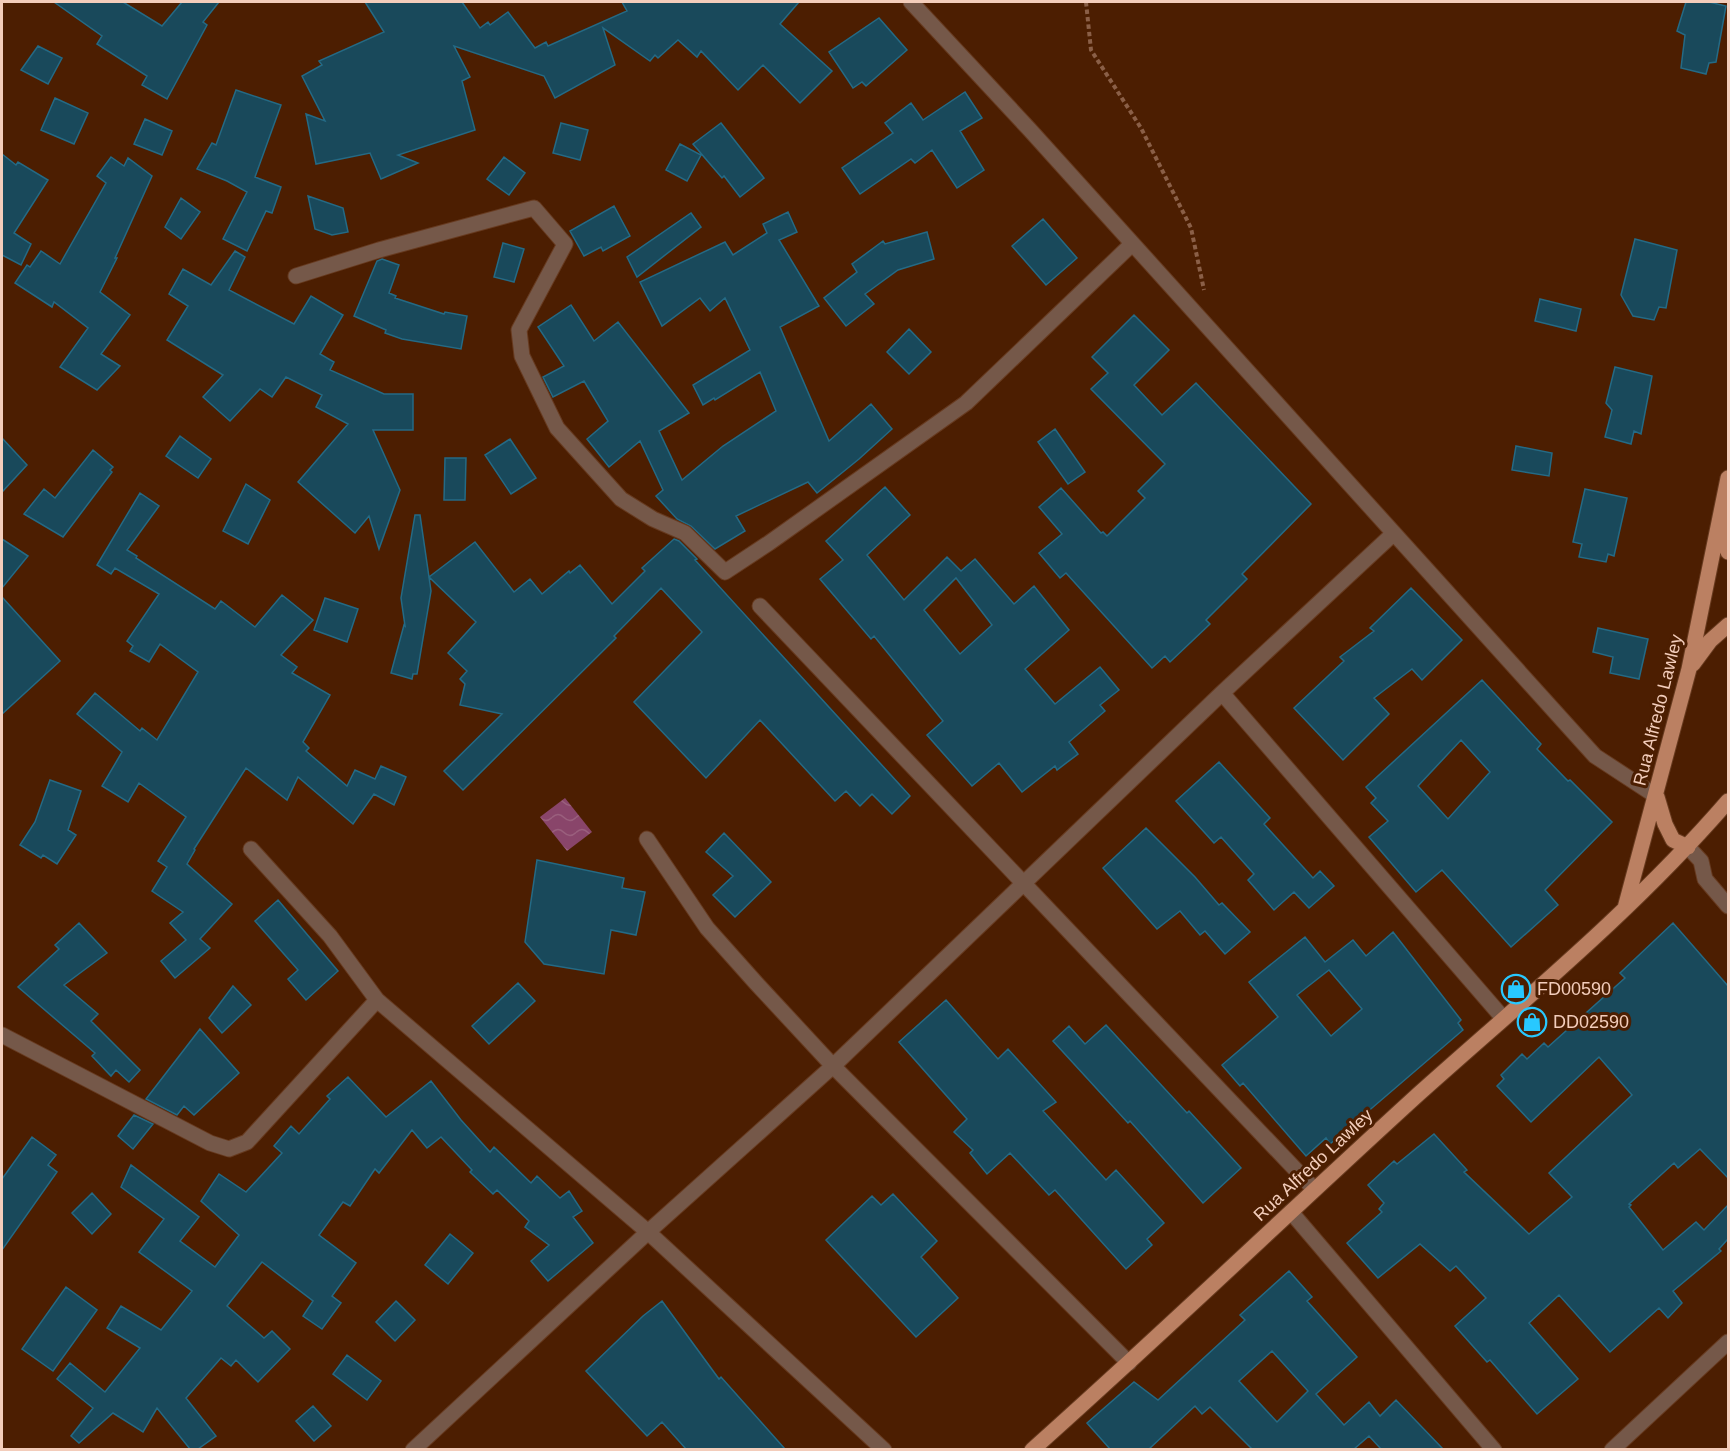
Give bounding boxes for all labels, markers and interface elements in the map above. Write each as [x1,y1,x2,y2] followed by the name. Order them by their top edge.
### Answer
[1630,632,1686,788] street label: Rua Alfredo Lawley
[1500,973,1532,1005] shop icon: FD00590
[1537,979,1611,999] place label: FD00590
[1516,1006,1548,1038] shop icon: DD02590
[1553,1012,1629,1032] place label: DD02590
[1249,1105,1377,1225] street label: Rua Alfredo Lawley

